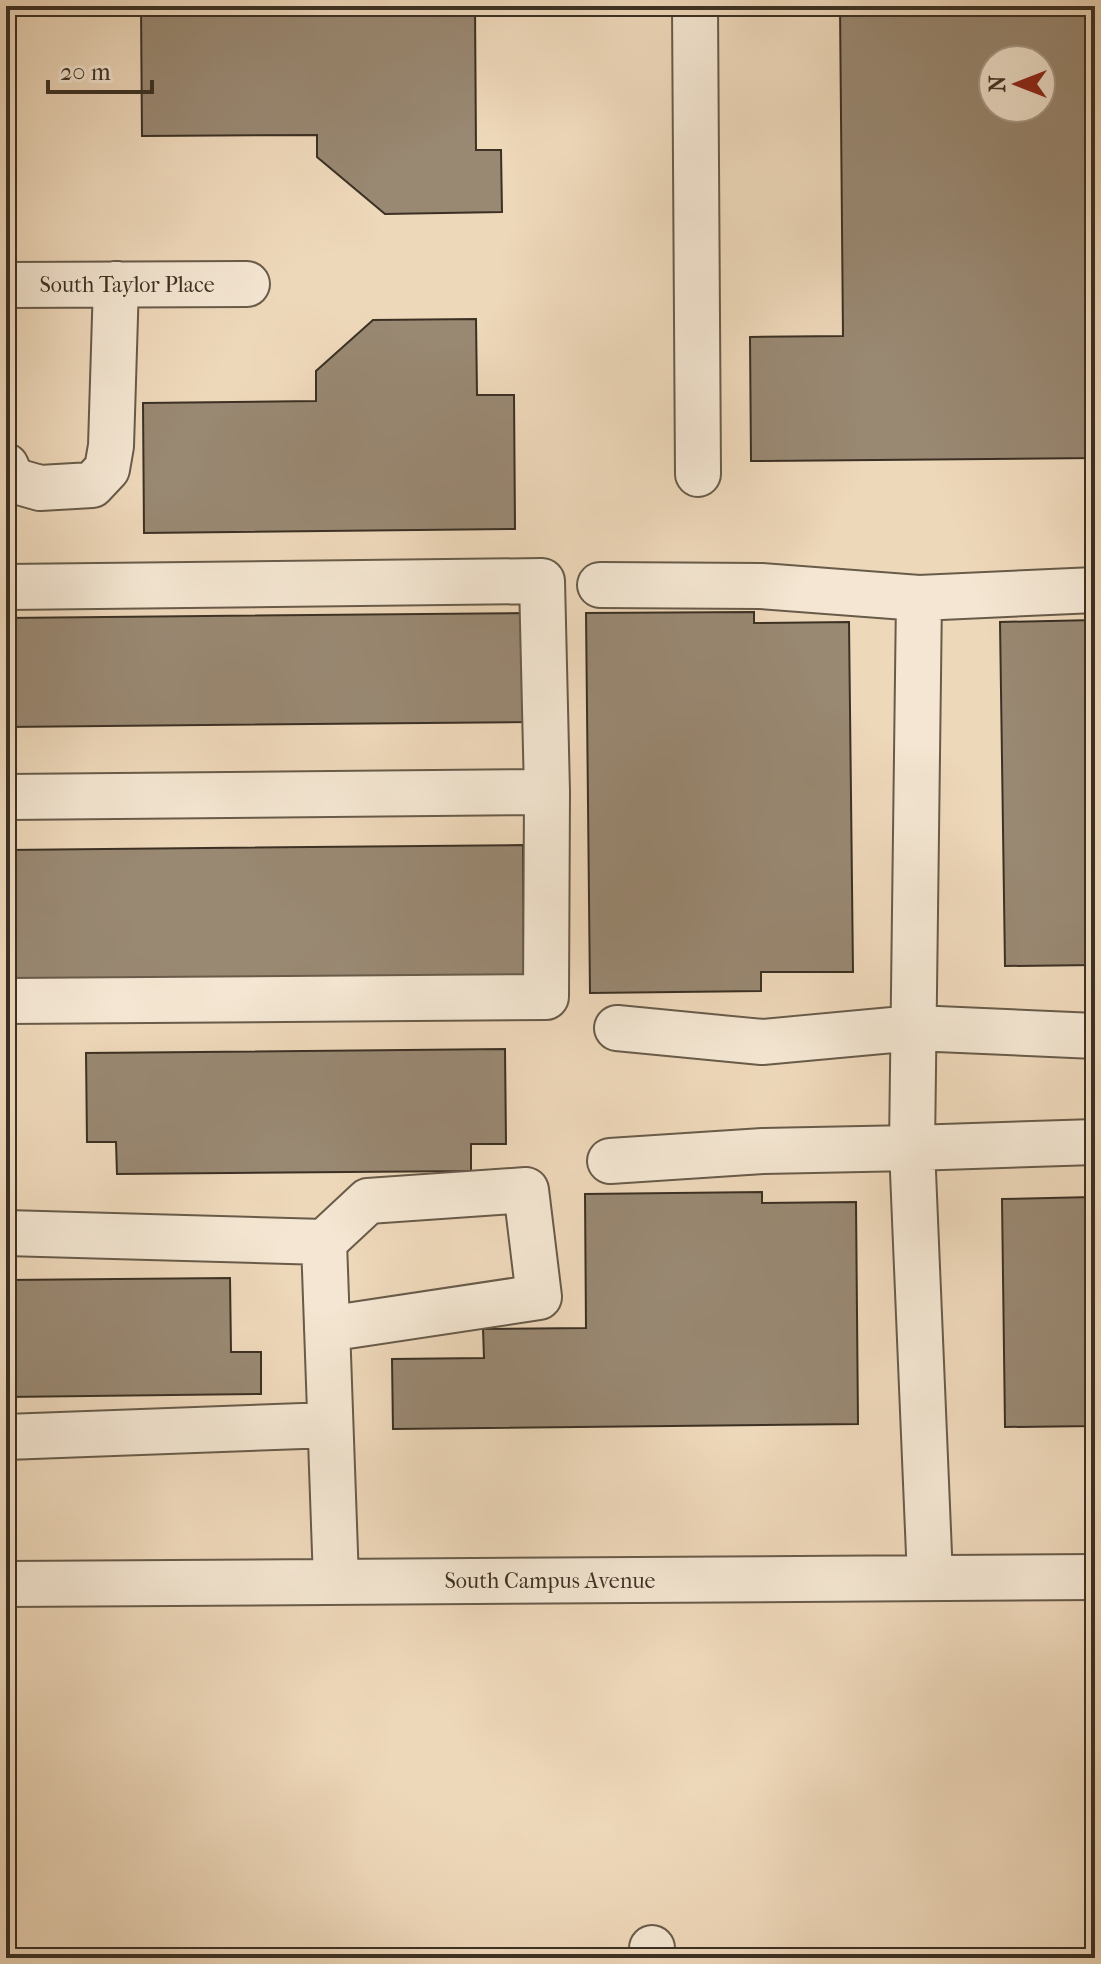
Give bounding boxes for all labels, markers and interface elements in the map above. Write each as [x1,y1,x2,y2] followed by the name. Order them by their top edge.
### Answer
[48,44,152,94] scale bar
[977,44,1057,124] north arrow
[60,58,111,86] text: 20 m
[985,75,1011,92] text: N
[39,272,215,298] street label: South Taylor Place
[445,1568,656,1594] street label: South Campus Avenue

